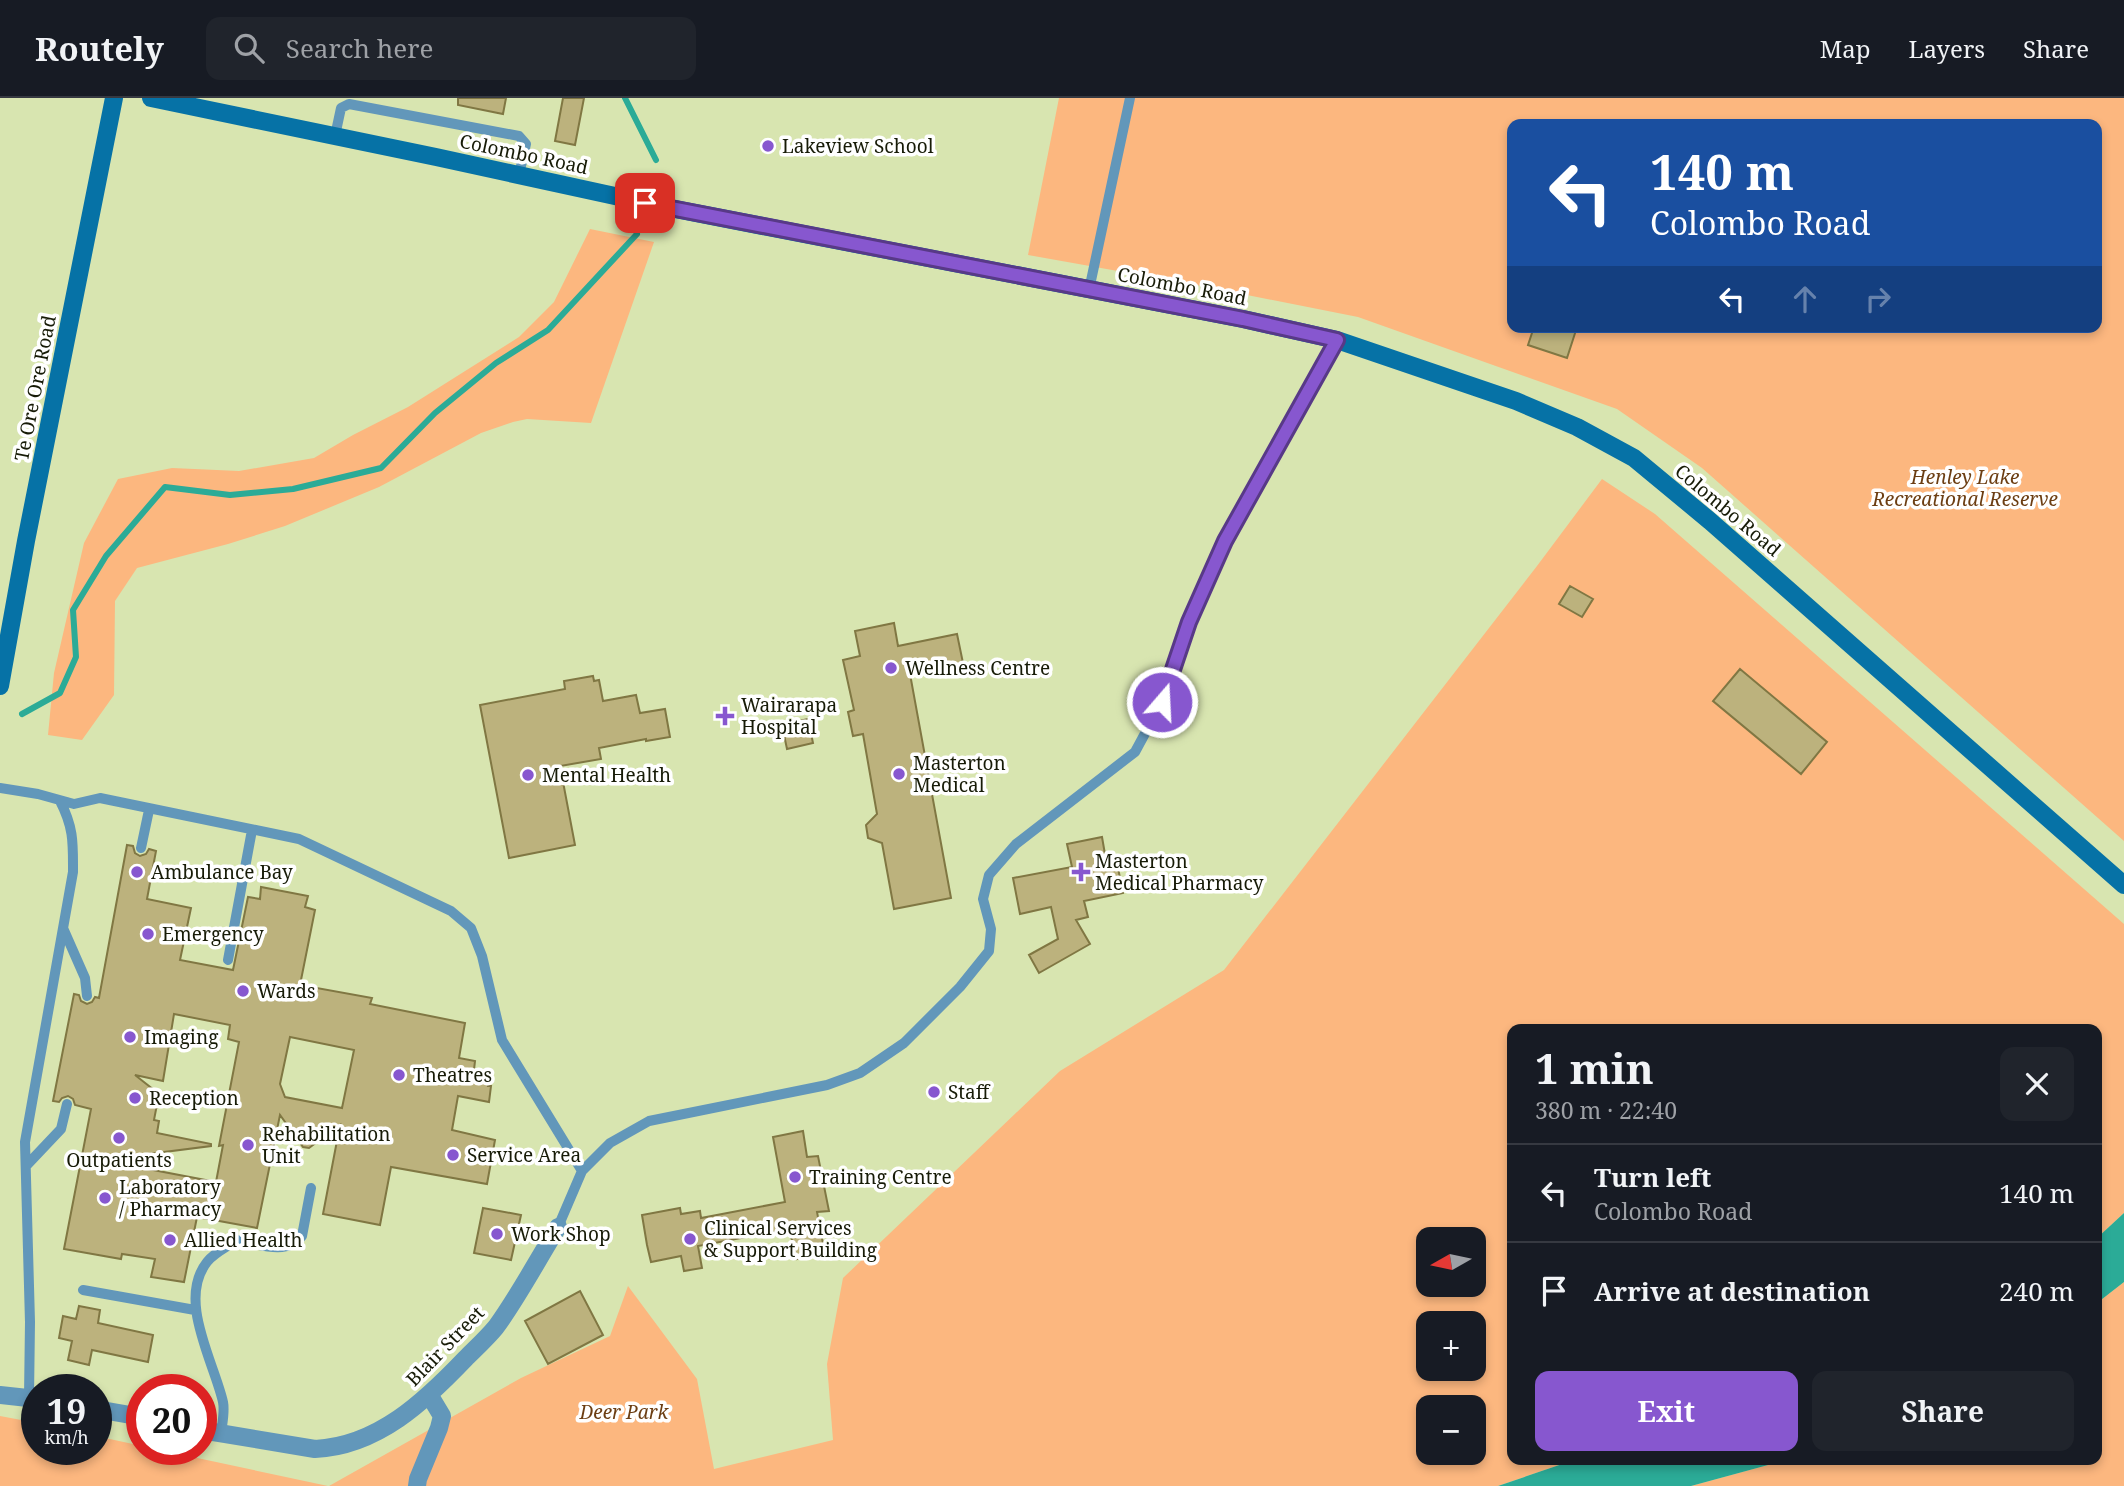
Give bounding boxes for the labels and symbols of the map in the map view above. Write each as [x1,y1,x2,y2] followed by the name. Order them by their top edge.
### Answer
[457,128,591,180] street label: Colombo Road
[782,133,934,159] place label: Lakeview School
[760,138,776,154] marker: Lakeview School
[615,173,675,233] pin
[1115,261,1249,311] street label: Colombo Road
[8,313,62,463] street label: Te Ore Ore Road
[1670,458,1787,562] street label: Colombo Road
[1871,464,2058,512] park label: Henley Lake Recreational Reserve
[905,655,1050,681] place label: Wellness Centre
[883,660,899,676] marker: Wellness Centre
[1125,665,1199,739] position arrow
[741,692,837,740] place label: Wairarapa Hospital
[715,706,735,726] marker: Wairarapa Hospital
[913,750,1006,798] place label: Masterton Medical
[542,762,671,788] place label: Mental Health
[891,766,907,782] marker: Masterton Medical
[520,767,536,783] marker: Mental Health
[1095,848,1264,896] place label: Masterton Medical Pharmacy
[151,859,293,885] place label: Ambulance Bay
[129,864,145,880] marker: Ambulance Bay
[1073,864,1089,880] marker: Masterton Medical Pharmacy
[162,921,264,947] place label: Emergency
[140,926,156,942] marker: Emergency
[257,978,315,1004] place label: Wards
[235,983,251,999] marker: Wards
[144,1024,218,1050] place label: Imaging
[122,1029,138,1045] marker: Imaging
[413,1062,492,1088] place label: Theatres
[391,1067,407,1083] marker: Theatres
[948,1079,991,1105] place label: Staff
[926,1084,942,1100] marker: Staff
[149,1085,239,1111] place label: Reception
[127,1090,143,1106] marker: Reception
[262,1121,390,1169] place label: Rehabilitation Unit
[111,1130,127,1146] marker: Outpatients
[240,1137,256,1153] marker: Rehabilitation Unit
[467,1142,581,1168] place label: Service Area
[66,1147,172,1173] place label: Outpatients
[445,1147,461,1163] marker: Service Area
[809,1164,952,1190] place label: Training Centre
[787,1169,803,1185] marker: Training Centre
[119,1174,222,1222] place label: Laboratory / Pharmacy
[97,1190,113,1206] marker: Laboratory / Pharmacy
[704,1215,877,1263] place label: Clinical Services & Support Building
[511,1221,611,1247] place label: Work Shop
[489,1226,505,1242] marker: Work Shop
[184,1227,303,1253] place label: Allied Health
[1416,1227,1486,1297] north arrow
[682,1231,698,1247] marker: Clinical Services & Support Building
[162,1232,178,1248] marker: Allied Health
[400,1300,490,1392] street label: Blair Street
[126,1374,217,1465] speed limit sign: 20
[579,1399,670,1425] park label: Deer Park

